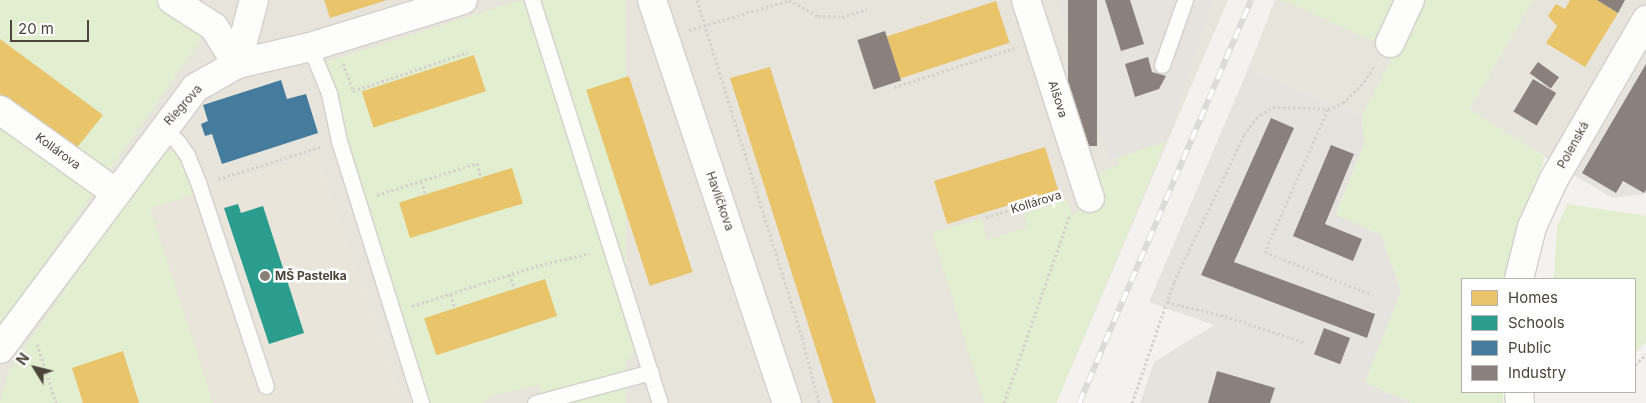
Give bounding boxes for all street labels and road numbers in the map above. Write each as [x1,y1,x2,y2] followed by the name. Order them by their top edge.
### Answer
[1045,79,1071,119] street label: Alšova
[161,82,205,128] street label: Riegrova
[1554,119,1592,171] street label: Polenská
[33,130,83,172] street label: Kollárova
[703,170,737,232] street label: Havlíčkova
[1009,188,1063,216] street label: Kollárova

